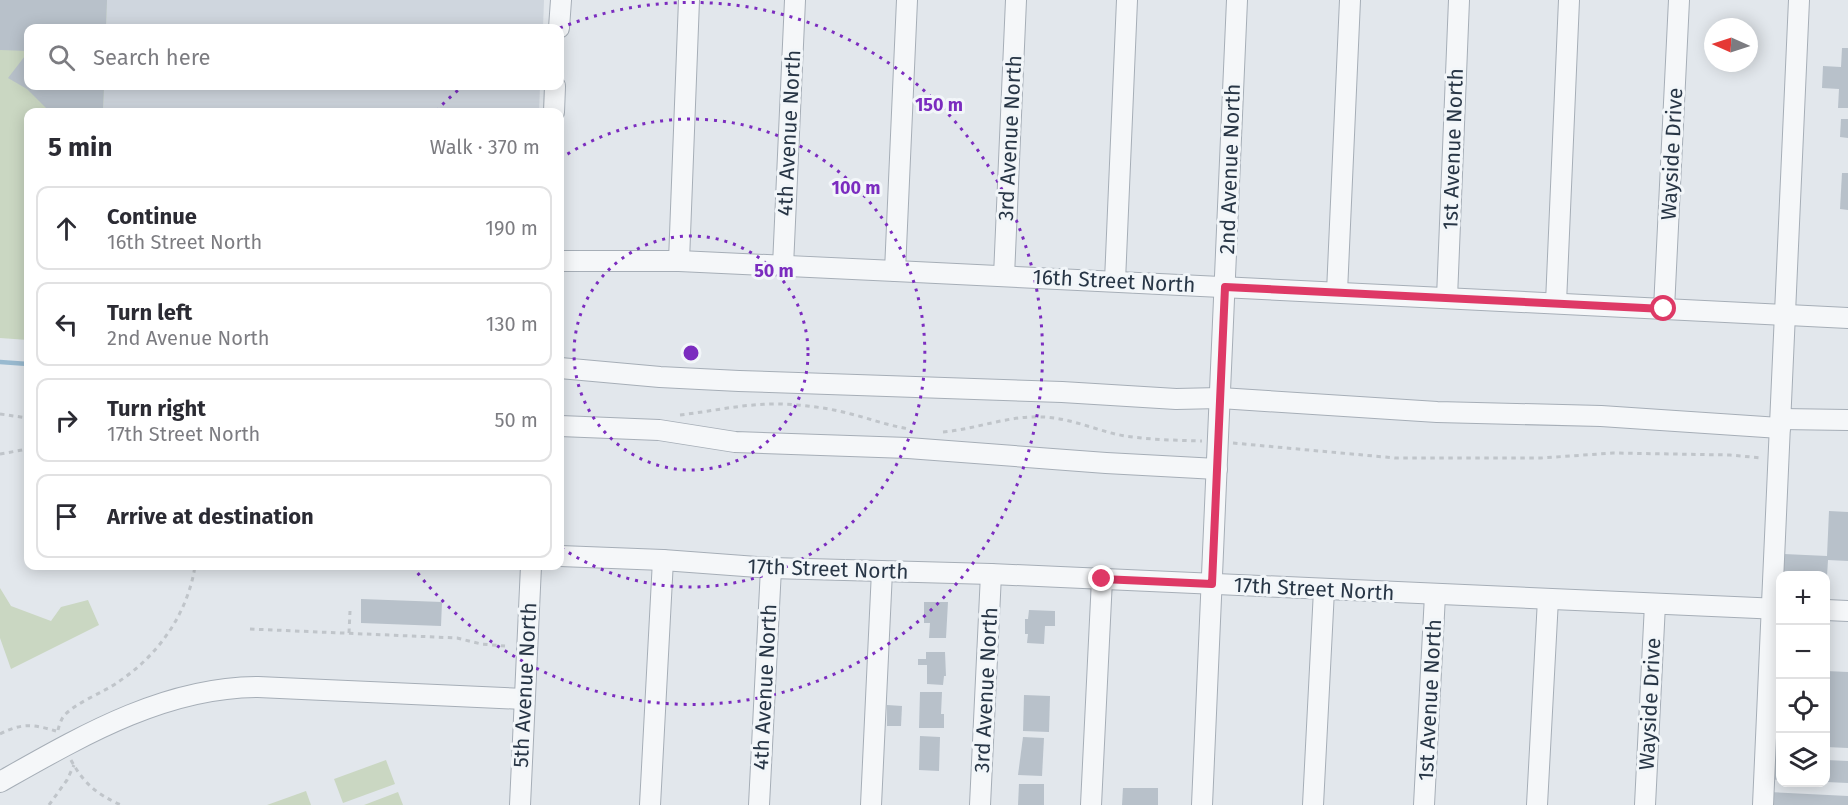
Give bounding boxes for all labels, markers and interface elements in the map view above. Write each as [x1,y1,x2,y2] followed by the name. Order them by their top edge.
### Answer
[1704,18,1758,72] north arrow
[24,24,564,90] search box
[45,41,78,74] icon: search
[93,44,211,71] text: Search here
[772,49,806,217] street label: 4th Avenue North
[993,54,1027,222] street label: 3rd Avenue North
[1437,68,1469,230] street label: 1st Avenue North
[1214,83,1246,255] street label: 2nd Avenue North
[1656,87,1688,221] street label: Wayside Drive
[915,94,963,116] text: 150 m
[48,132,112,163] text: 5 min
[430,135,540,159] text: Walk · 370 m
[832,177,880,199] text: 100 m
[107,203,197,230] text: Continue
[50,212,83,245] icon: ahead
[485,216,538,240] text: 190 m
[107,230,262,254] text: 16th Street North
[754,260,794,282] text: 50 m
[1032,264,1196,298] street label: 16th Street North
[1650,295,1676,321] route start
[107,299,192,326] text: Turn left
[50,308,83,341] icon: left
[486,312,538,336] text: 130 m
[107,326,270,350] text: 2nd Avenue North
[681,343,701,363] centre of rings
[107,395,206,422] text: Turn right
[50,404,83,437] icon: right
[494,408,538,432] text: 50 m
[107,422,260,446] text: 17th Street North
[50,500,83,533] icon: arrive
[107,503,314,530] text: Arrive at destination
[747,553,909,585] street label: 17th Street North
[1088,565,1114,591] route end
[1776,571,1830,787] map controls
[1776,571,1830,625] button: +
[1233,572,1395,606] street label: 17th Street North
[508,602,542,768] street label: 5th Avenue North
[748,603,782,771] street label: 4th Avenue North
[969,606,1003,774] street label: 3rd Avenue North
[1413,618,1447,782] street label: 1st Avenue North
[1776,625,1830,679] button: −
[1634,637,1666,771] street label: Wayside Drive
[1776,679,1830,733] button: locate
[1776,733,1830,787] button: layers

